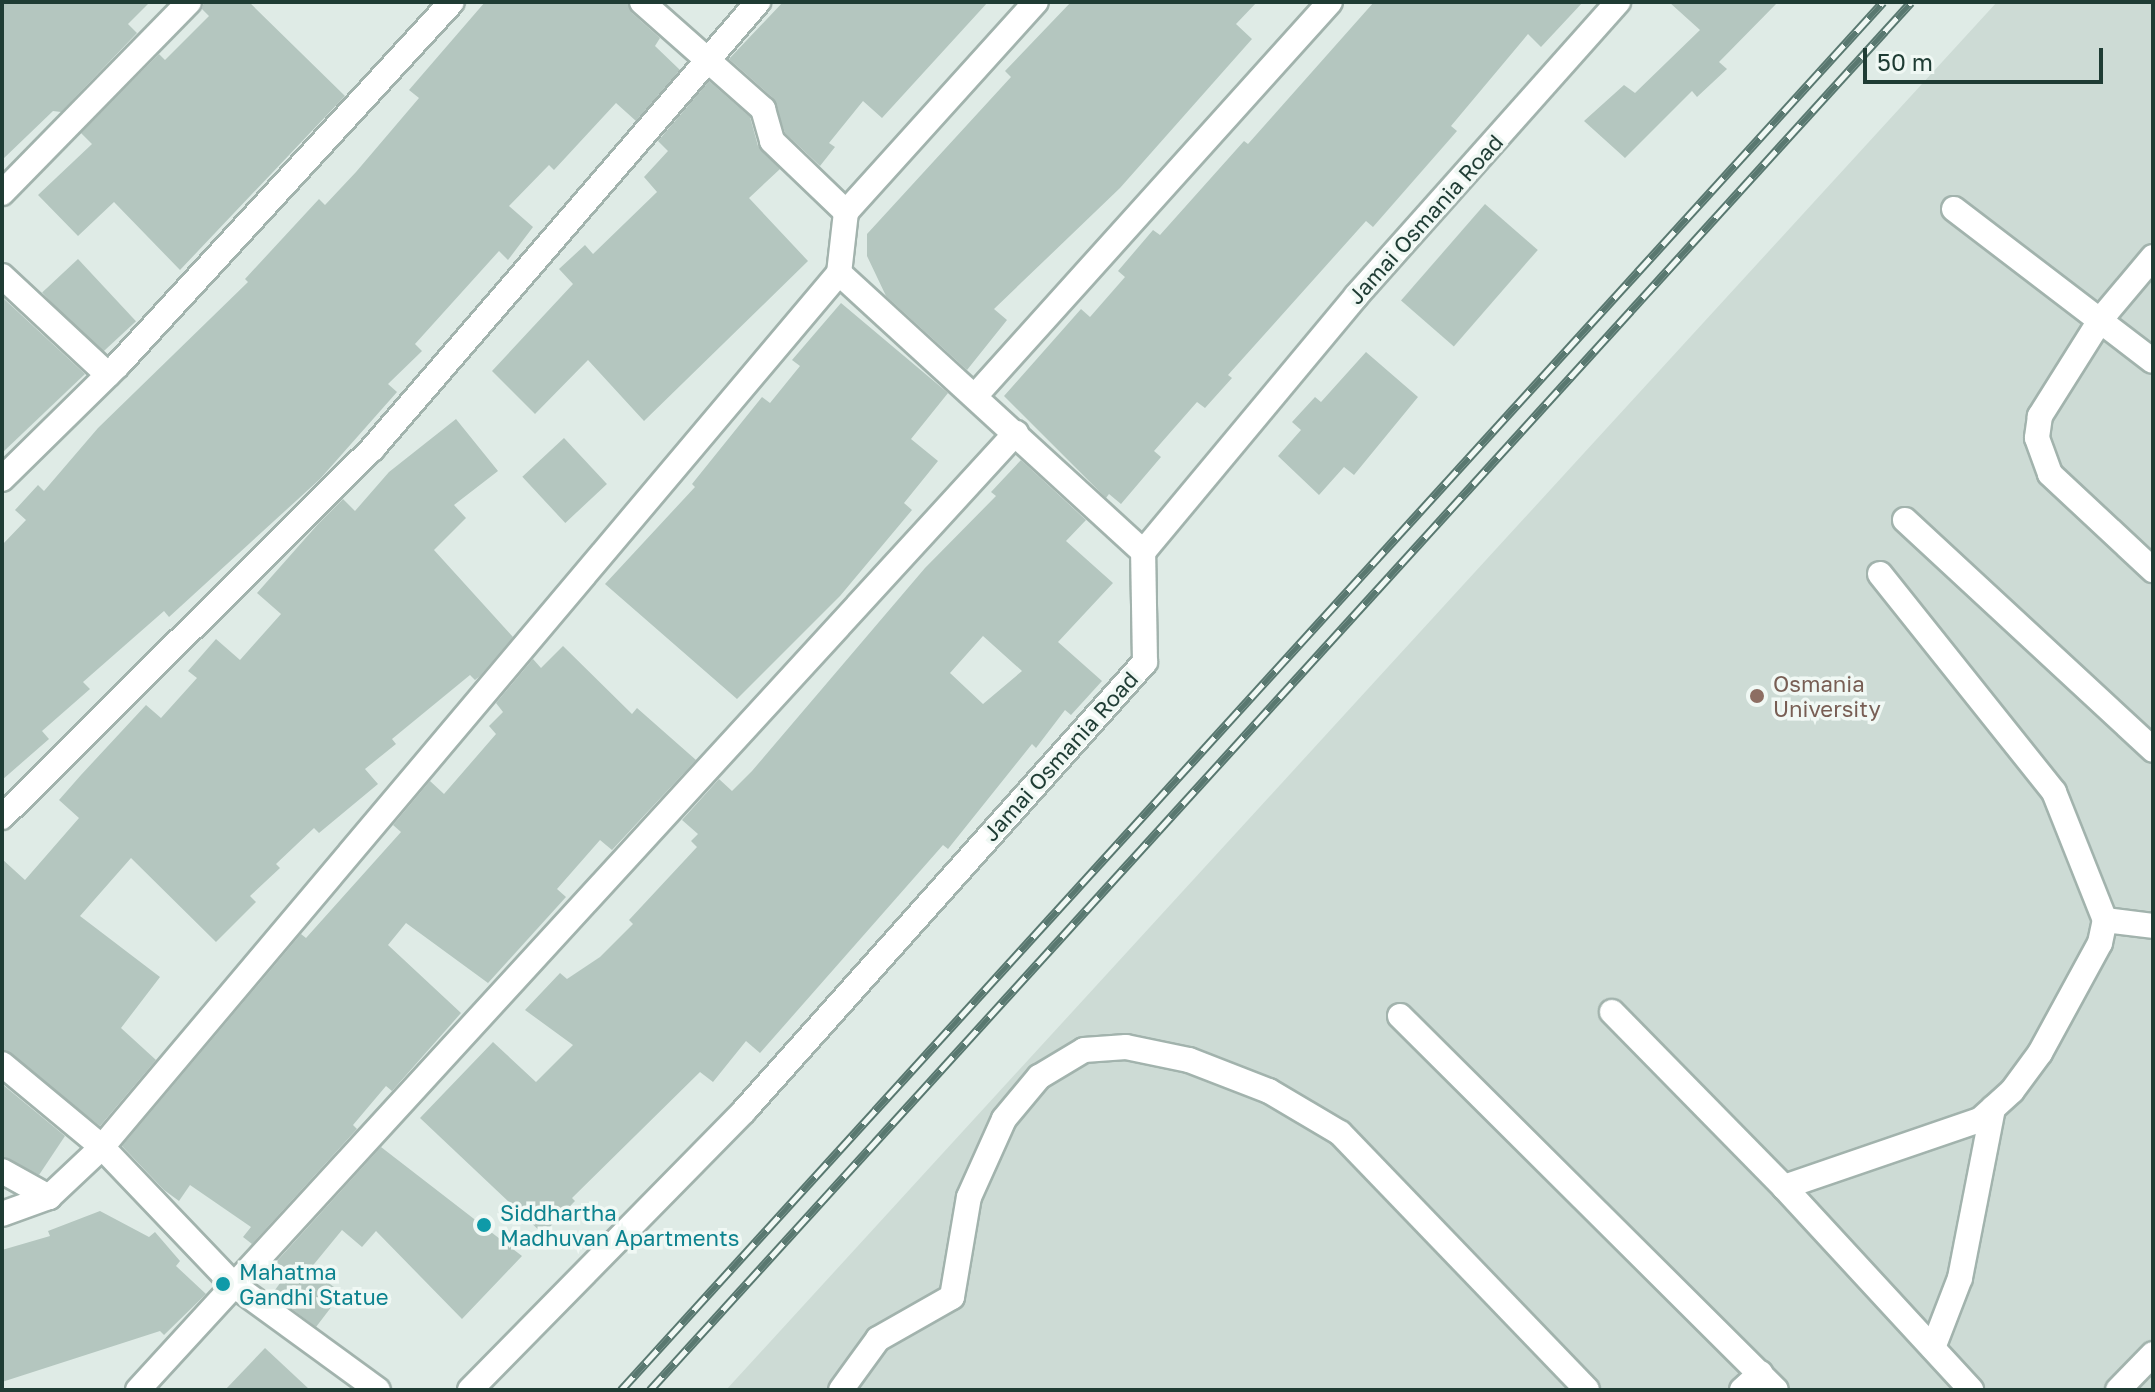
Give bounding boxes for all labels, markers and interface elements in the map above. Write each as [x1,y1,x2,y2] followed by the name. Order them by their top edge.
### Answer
[1867,32,2107,82] scale bar
[1877,47,1933,76] text: 50 m
[1342,129,1508,309] street label: Jamai Osmania Road
[977,666,1143,846] street label: Jamai Osmania Road
[1773,670,1881,722] place label: Osmania University
[1748,687,1766,705] marker: Osmania University
[500,1199,739,1250] place label: Siddhartha Madhuvan Apartments
[475,1216,493,1234] marker: Siddhartha Madhuvan Apartments
[239,1258,388,1310] place label: Mahatma Gandhi Statue
[214,1275,232,1293] marker: Mahatma Gandhi Statue

